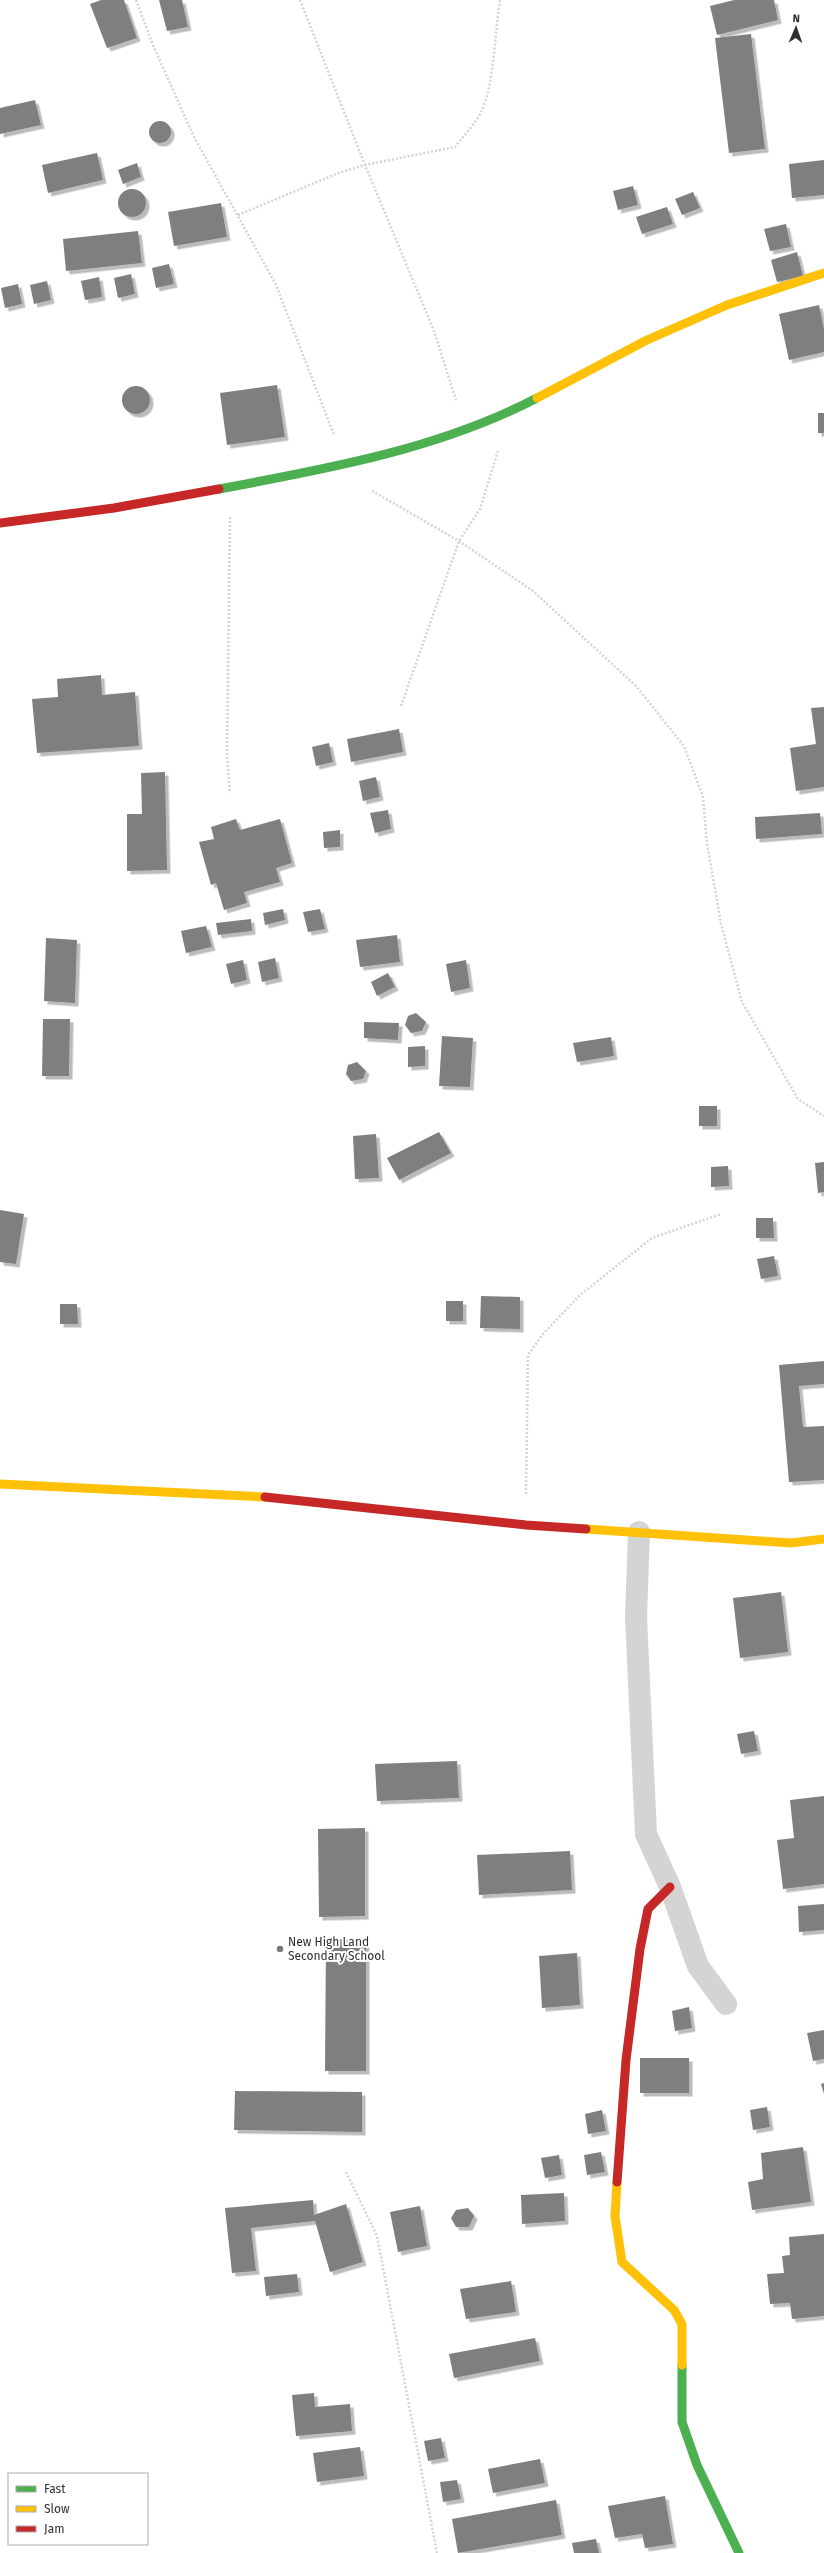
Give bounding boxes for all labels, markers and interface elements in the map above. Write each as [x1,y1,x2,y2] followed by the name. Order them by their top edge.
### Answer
[776,8,816,48] north arrow
[792,12,800,25] text: N
[288,1935,385,1963] place label: New High Land Secondary School
[275,1944,285,1954] marker: New High Land Secondary School
[8,2473,148,2545] legend
[44,2482,66,2496] text: Fast
[44,2502,70,2516] text: Slow
[44,2522,64,2536] text: Jam

